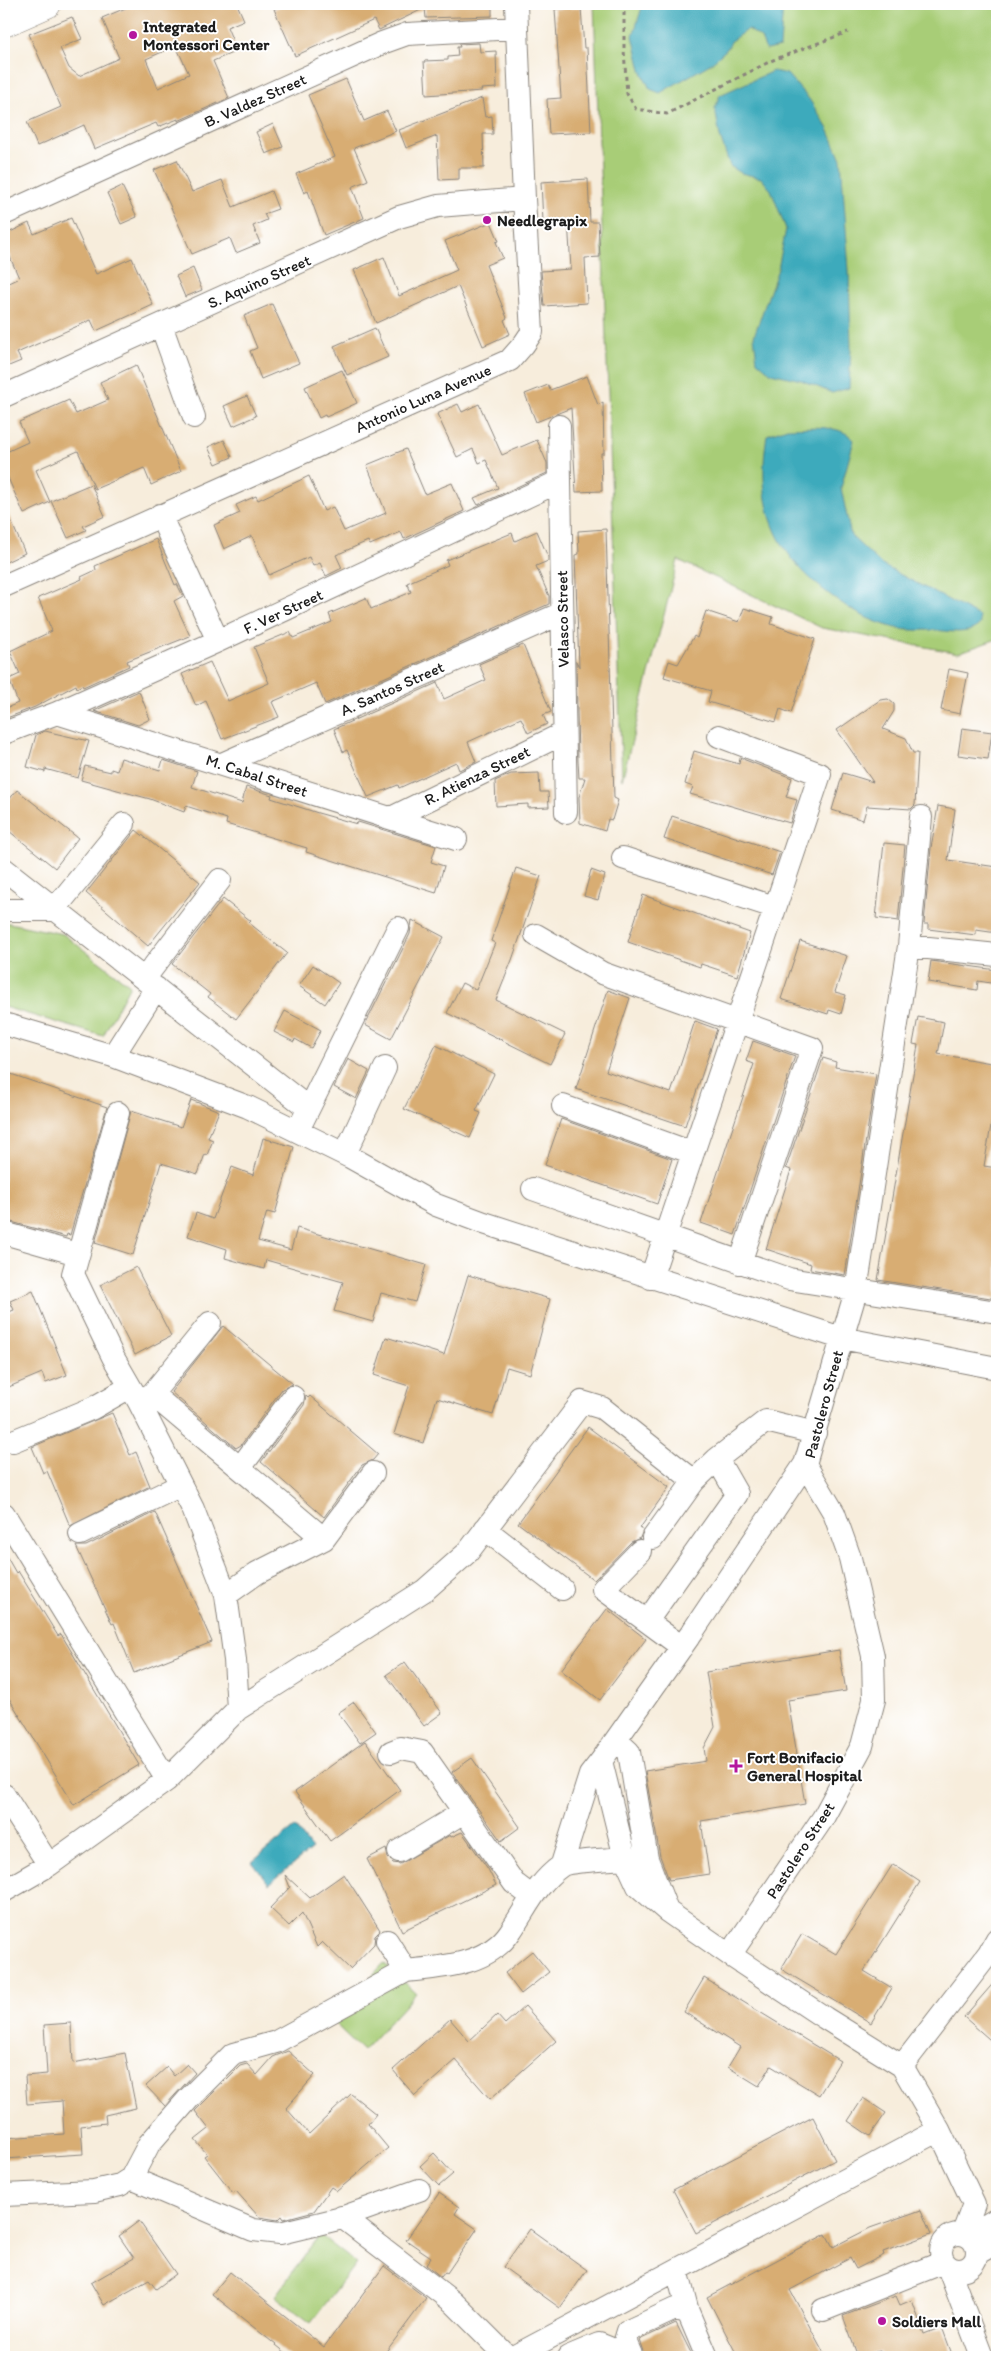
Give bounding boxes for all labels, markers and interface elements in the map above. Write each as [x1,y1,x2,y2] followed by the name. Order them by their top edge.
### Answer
[143,17,270,54] place label: Integrated Montessori Center
[127,29,139,41] marker: Integrated Montessori Center
[201,69,309,131] street label: B. Valdez Street
[497,211,588,231] place label: Needlegrapix
[481,214,493,226] marker: Needlegrapix
[205,250,314,313] street label: S. Aquino Street
[352,360,494,437] street label: Antonio Luna Avenue
[552,570,573,668] street label: Velasco Street
[240,585,326,638] street label: F. Ver Street
[337,657,447,720] street label: A. Santos Street
[421,742,533,809] street label: R. Atienza Street
[204,750,310,801] street label: M. Cabal Street
[800,1348,847,1460] street label: Pastolero Street
[747,1748,862,1786] place label: Fort Bonifacio General Hospital
[729,1759,743,1773] marker: Fort Bonifacio General Hospital
[762,1798,839,1902] street label: Pastolero Street
[892,2312,982,2331] place label: Soldiers Mall
[876,2315,888,2327] marker: Soldiers Mall

